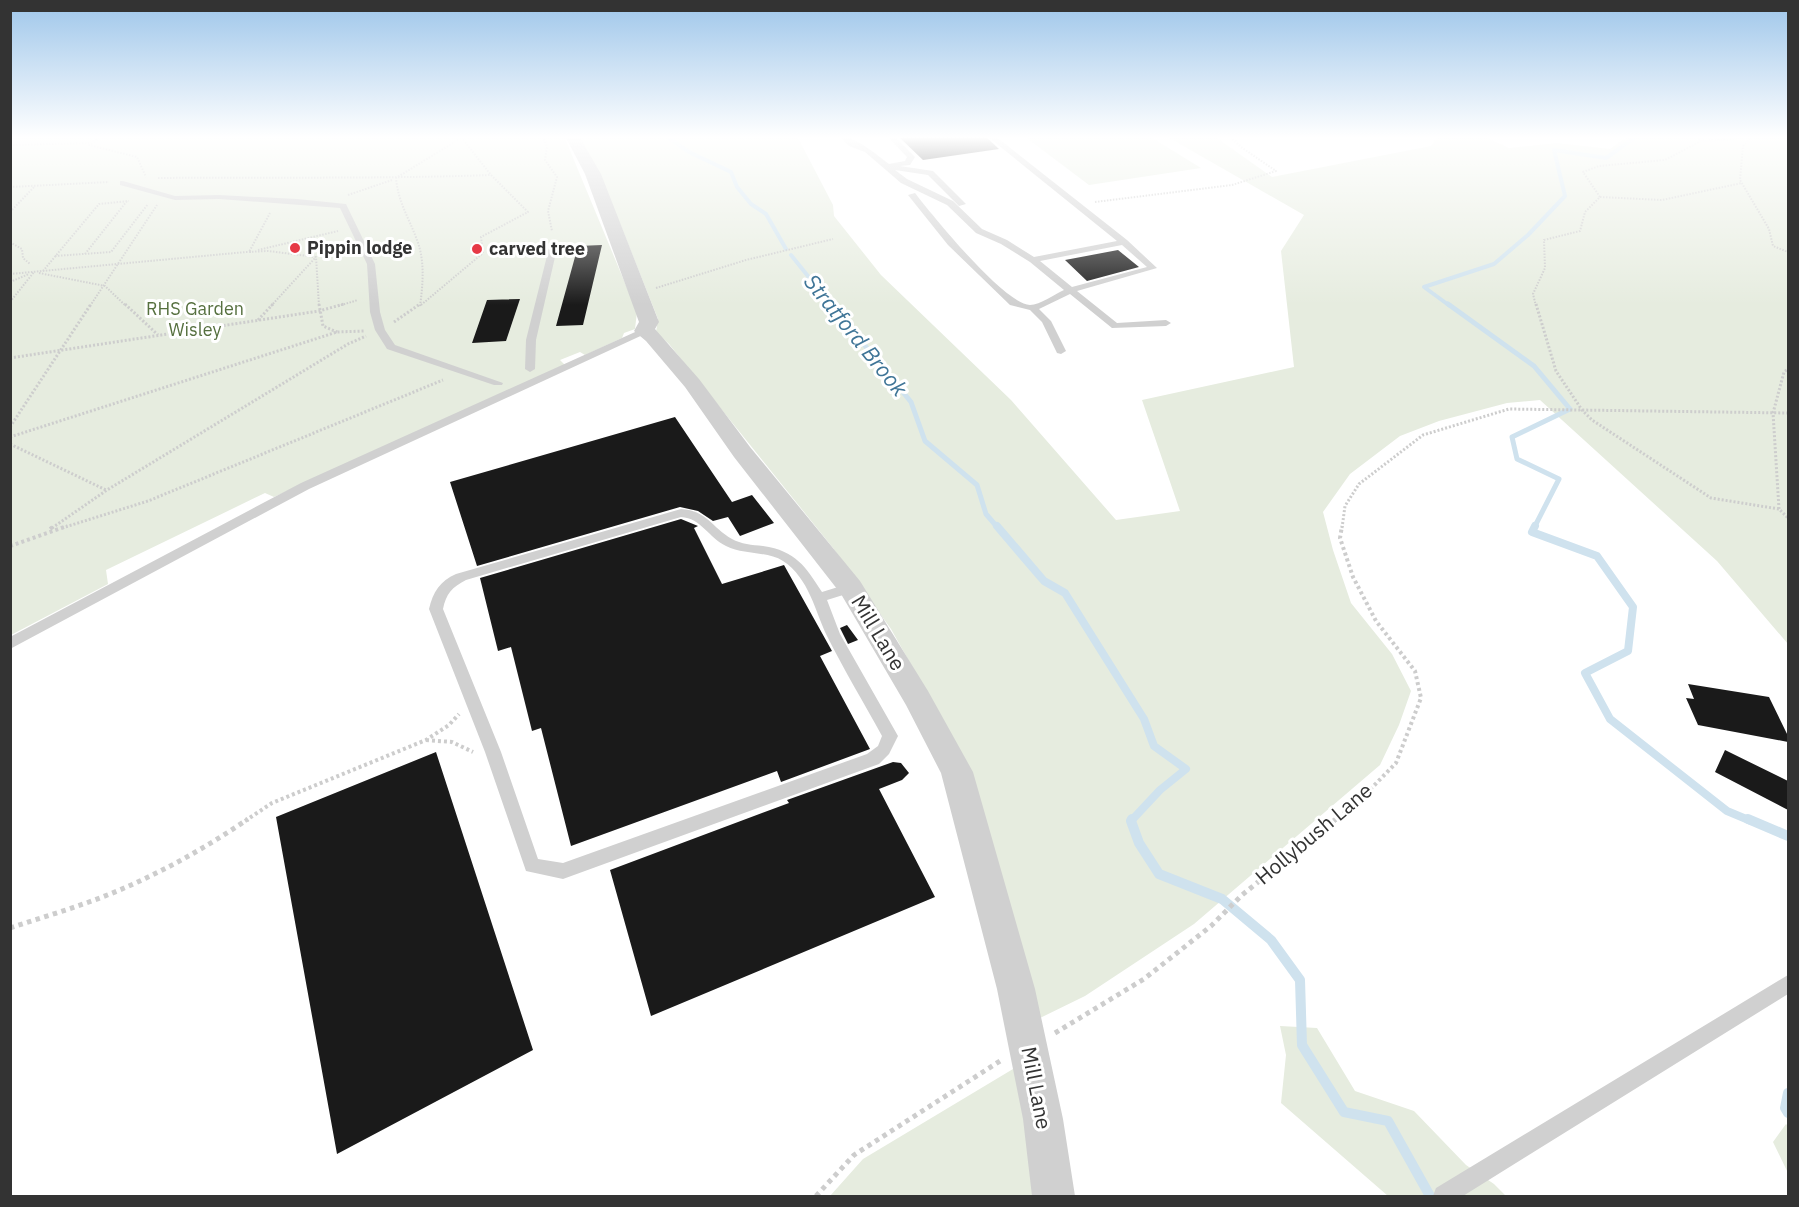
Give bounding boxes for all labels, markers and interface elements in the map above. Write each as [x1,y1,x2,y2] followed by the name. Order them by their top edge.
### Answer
[307,236,412,259] place label: Pippin lodge
[489,237,585,260] place label: carved tree
[288,241,302,255] marker: Pippin lodge
[470,242,484,256] marker: carved tree
[798,268,915,402] water label: Stratford Brook
[146,297,244,341] park label: RHS Garden Wisley
[845,589,912,676] street label: Mill Lane
[1249,776,1378,890] street label: Hollybush Lane
[1015,1044,1059,1132] street label: Mill Lane

